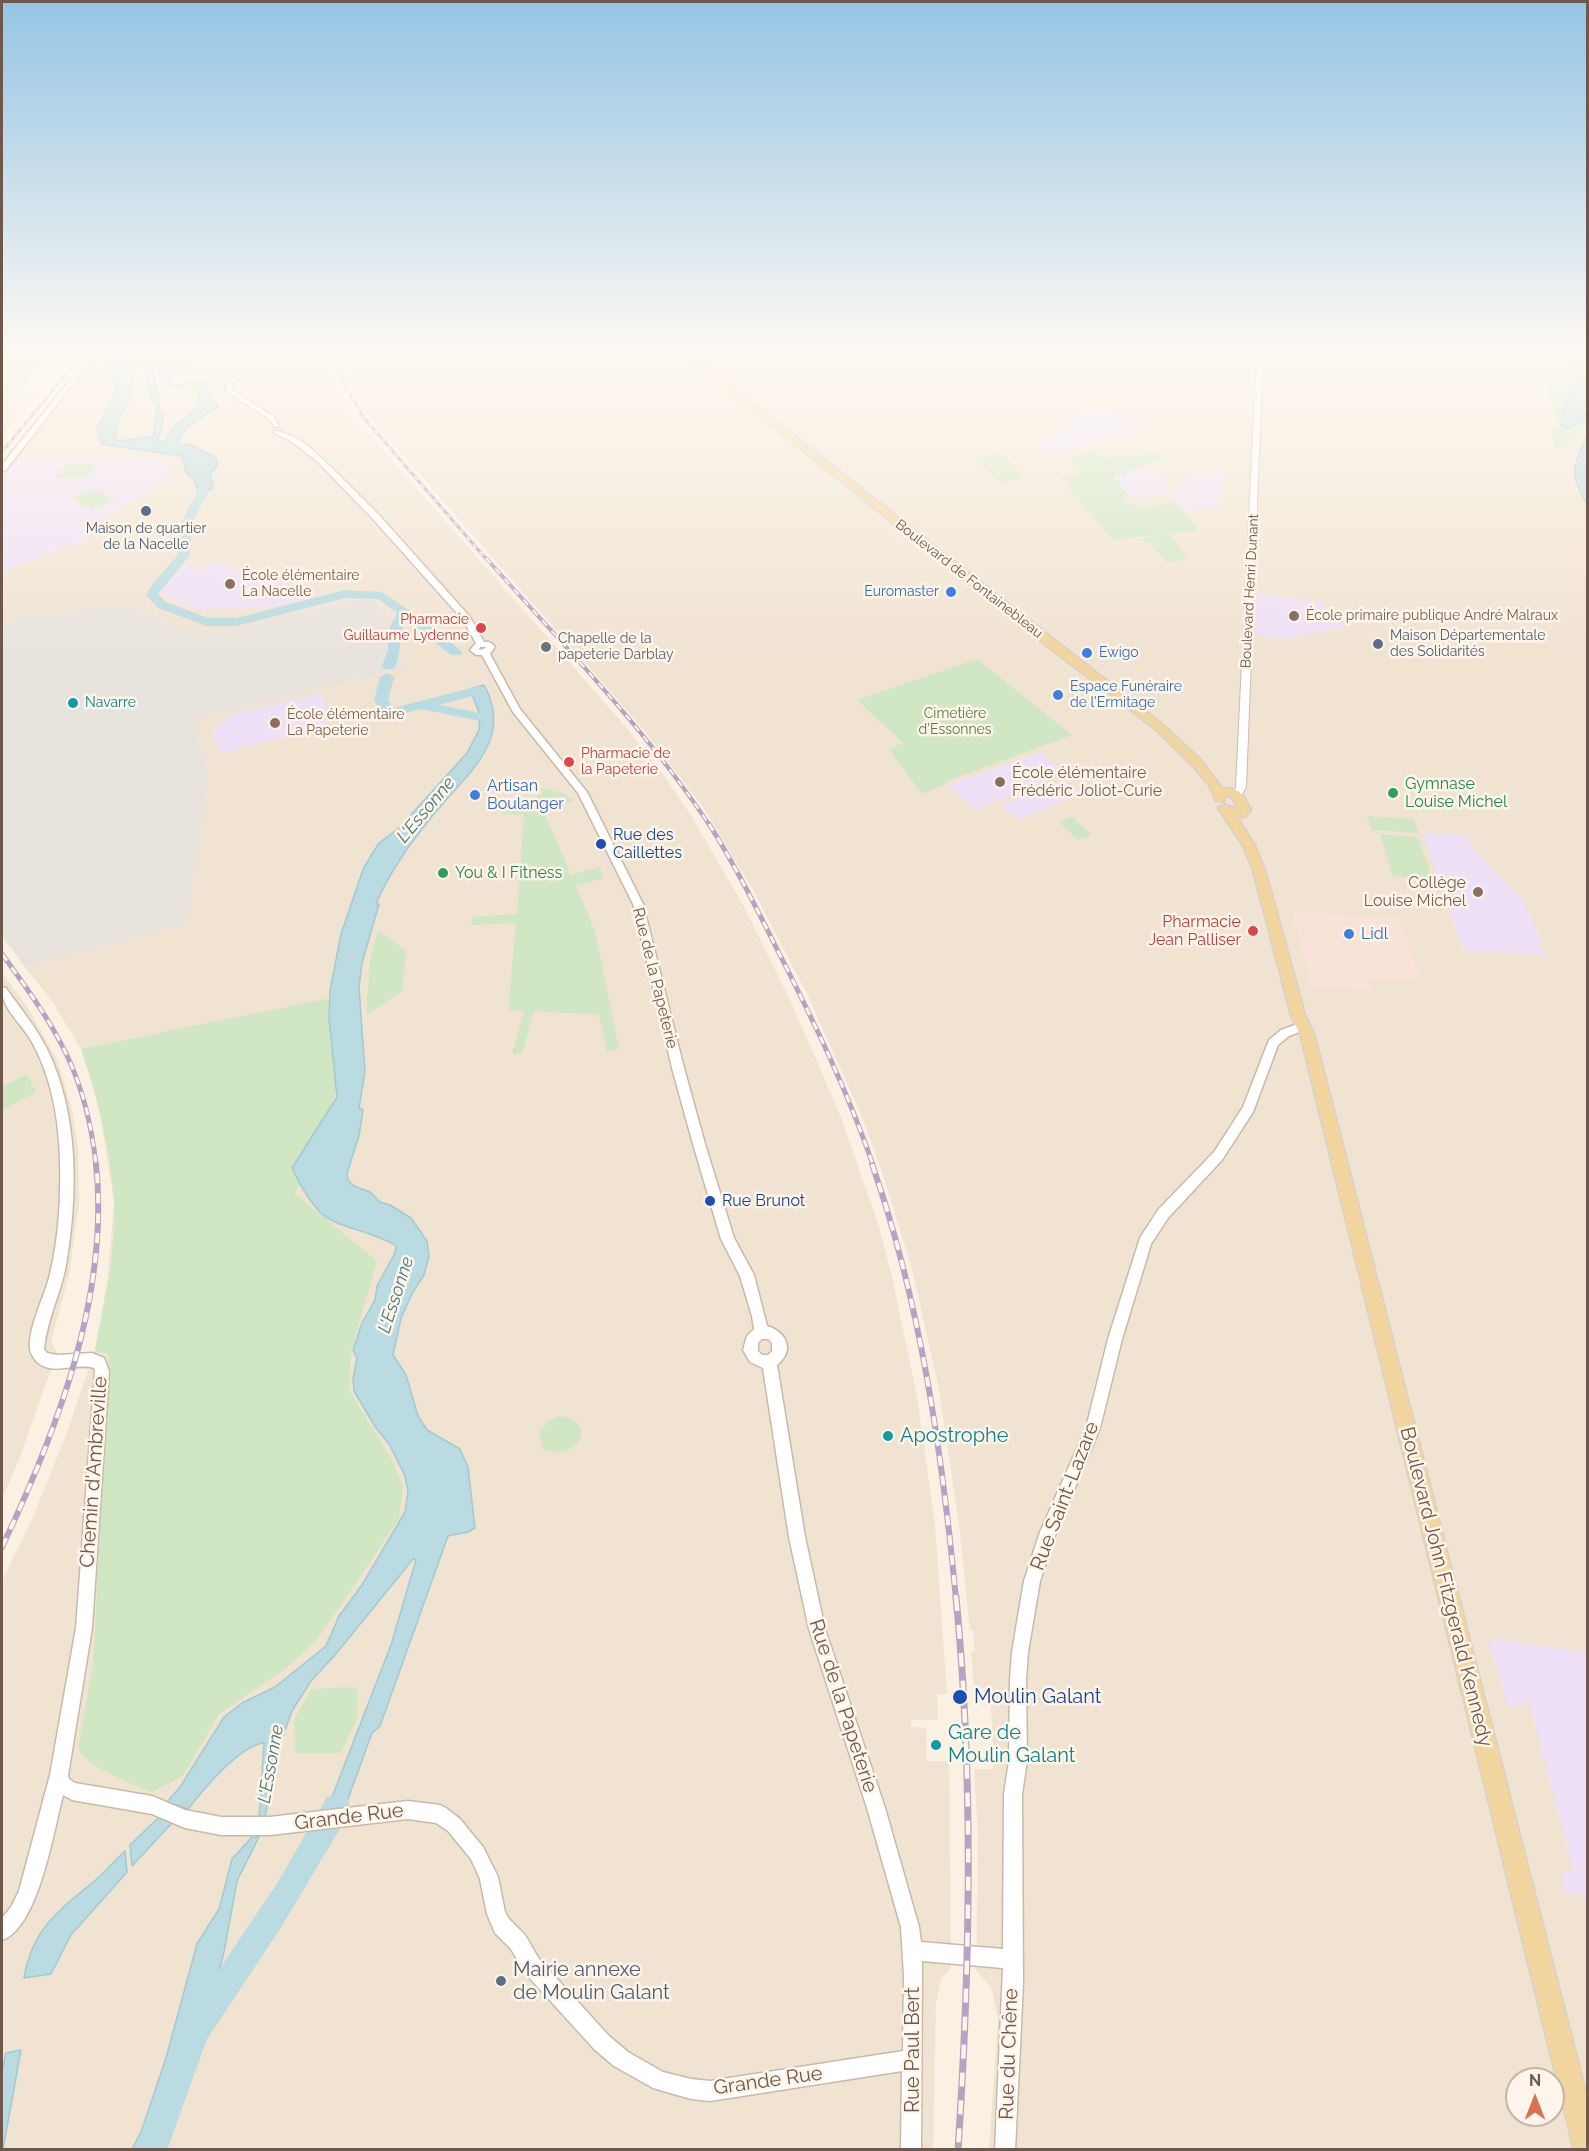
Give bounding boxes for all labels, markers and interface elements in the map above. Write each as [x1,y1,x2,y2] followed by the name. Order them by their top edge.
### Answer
[139,504,153,518] marker: Maison de quartier de la Nacelle
[1238,513,1262,669] street label: Boulevard Henri Dunant
[892,516,1046,642] street label: Boulevard de Fontainebleau
[86,521,206,554] place label: Maison de quartier de la Nacelle
[242,568,360,600] place label: École élémentaire La Nacelle
[223,577,237,591] marker: École élémentaire La Nacelle
[864,584,939,600] place label: Euromaster
[944,585,958,599] marker: Euromaster
[1306,608,1558,624] place label: École primaire publique André Malraux
[1287,609,1301,623] marker: École primaire publique André Malraux
[344,612,469,644] place label: Pharmacie Guillaume Lydenne
[474,621,488,635] marker: Pharmacie Guillaume Lydenne
[1390,628,1545,660] place label: Maison Départementale des Solidarités
[558,631,674,664] place label: Chapelle de la papeterie Darblay
[1371,637,1385,651] marker: Maison Départementale des Solidarités
[539,640,553,654] marker: Chapelle de la papeterie Darblay
[1099,645,1139,661] place label: Ewigo
[1080,646,1094,660] marker: Ewigo
[1070,679,1182,712] place label: Espace Funéraire de l'Ermitage
[1051,688,1065,702] marker: Espace Funéraire de l'Ermitage
[85,695,136,711] place label: Navarre
[66,696,80,710] marker: Navarre
[918,706,992,738] park label: Cimetière d'Essonnes
[287,707,405,740] place label: École élémentaire La Papeterie
[268,716,282,730] marker: École élémentaire La Papeterie
[581,746,670,778] place label: Pharmacie de la Papeterie
[562,755,576,769] marker: Pharmacie de la Papeterie
[1012,763,1162,801] place label: École élémentaire Frédéric Joliot-Curie
[392,773,460,847] water label: L'Essonne
[1405,774,1507,812] place label: Gymnase Louise Michel
[993,775,1007,789] marker: École élémentaire Frédéric Joliot-Curie
[487,776,564,814] place label: Artisan Boulanger
[1386,786,1400,800] marker: Gymnase Louise Michel
[468,788,482,802] marker: Artisan Boulanger
[613,825,682,863] place label: Rue des Caillettes
[594,837,608,851] marker: Rue des Caillettes
[455,863,562,883] place label: You & I Fitness
[436,866,450,880] marker: You & I Fitness
[1364,873,1466,911] place label: Collège Louise Michel
[1471,885,1485,899] marker: Collège Louise Michel
[628,905,682,1051] street label: Rue de la Papeterie
[1148,912,1241,950] place label: Pharmacie Jean Palliser
[1246,924,1260,938] marker: Pharmacie Jean Palliser
[1361,924,1388,944] place label: Lidl
[1342,927,1356,941] marker: Lidl
[722,1191,805,1211] place label: Rue Brunot
[703,1194,717,1208] marker: Rue Brunot
[374,1254,418,1336] water label: L'Essonne
[75,1376,113,1568] street label: Chemin d'Ambreville
[1026,1418,1104,1574] street label: Rue Saint-Lazare
[900,1424,1008,1448] place label: Apostrophe
[1395,1424,1497,1750] street label: Boulevard John Fitzgerald Kennedy
[881,1429,895,1443] marker: Apostrophe
[804,1616,882,1796] street label: Rue de la Papeterie
[974,1685,1102,1709] place label: Moulin Galant
[951,1688,969,1706] marker: Moulin Galant
[948,1721,1076,1768] place label: Gare de Moulin Galant
[253,1723,289,1805] water label: L'Essonne
[929,1738,943,1752] marker: Gare de Moulin Galant
[293,1798,405,1836] street label: Grande Rue
[513,1958,670,2005] place label: Mairie annexe de Moulin Galant
[494,1974,508,1988] marker: Mairie annexe de Moulin Galant
[901,1987,925,2113] street label: Rue Paul Bert
[995,1988,1023,2120] street label: Rue du Chêne
[712,2061,824,2101] street label: Grande Rue
[1505,2067,1565,2127] north arrow
[1529,2071,1541,2090] text: N

